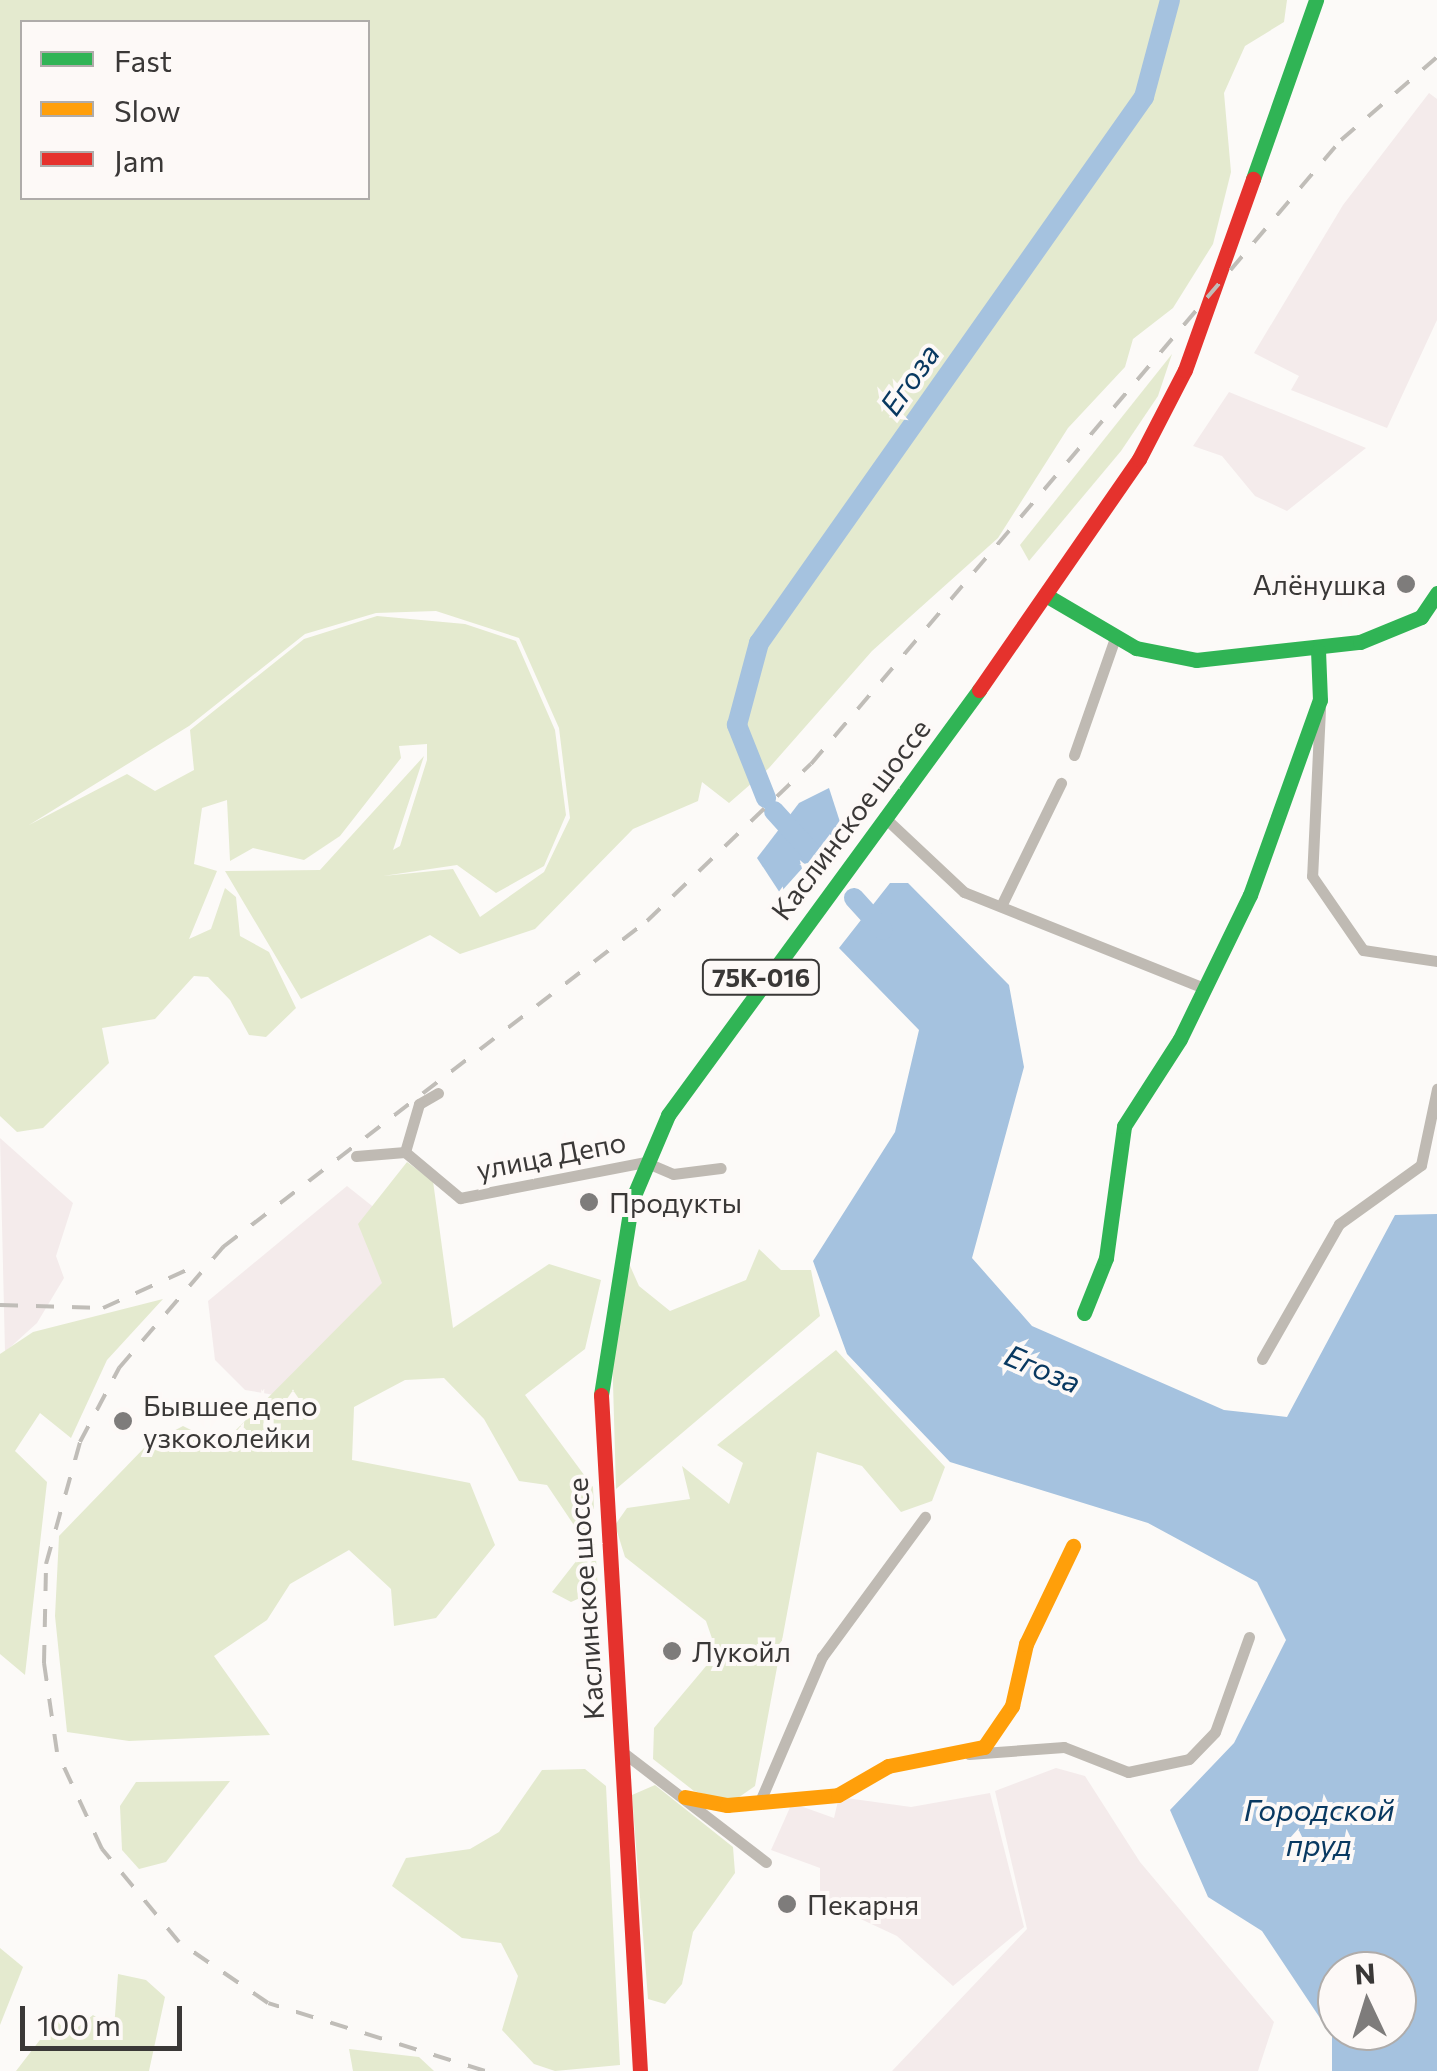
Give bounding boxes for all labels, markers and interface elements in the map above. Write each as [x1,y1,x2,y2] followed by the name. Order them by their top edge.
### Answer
[20,20,370,200] legend
[114,41,172,78] text: Fast
[114,91,181,128] text: Slow
[114,141,165,178] text: Jam
[872,336,946,422] water label: Егоза
[1253,567,1386,601] place label: Алёнушка
[1395,573,1417,595] marker: Алёнушка
[764,712,936,926] street label: Каслинское шоссе
[701,957,821,997] road number: 75К-016
[474,1124,628,1186] street label: улица Депо
[609,1185,742,1219] place label: Продукты
[578,1191,600,1213] marker: Продукты
[1000,1336,1086,1400] water label: Егоза
[143,1388,318,1454] place label: Бывшее депо узкоколейки
[112,1410,134,1432] marker: Бывшее депо узкоколейки
[560,1477,610,1721] street label: Каслинское шоссе
[692,1634,791,1668] place label: Лукойл
[661,1640,683,1662] marker: Лукойл
[1244,1791,1394,1862] water label: Городской пруд
[807,1887,919,1921] place label: Пекарня
[776,1893,798,1915] marker: Пекарня
[1317,1951,1417,2051] north arrow
[1353,1955,1377,1991] text: N
[25,1986,188,2048] scale bar
[37,2005,121,2042] text: 100 m

